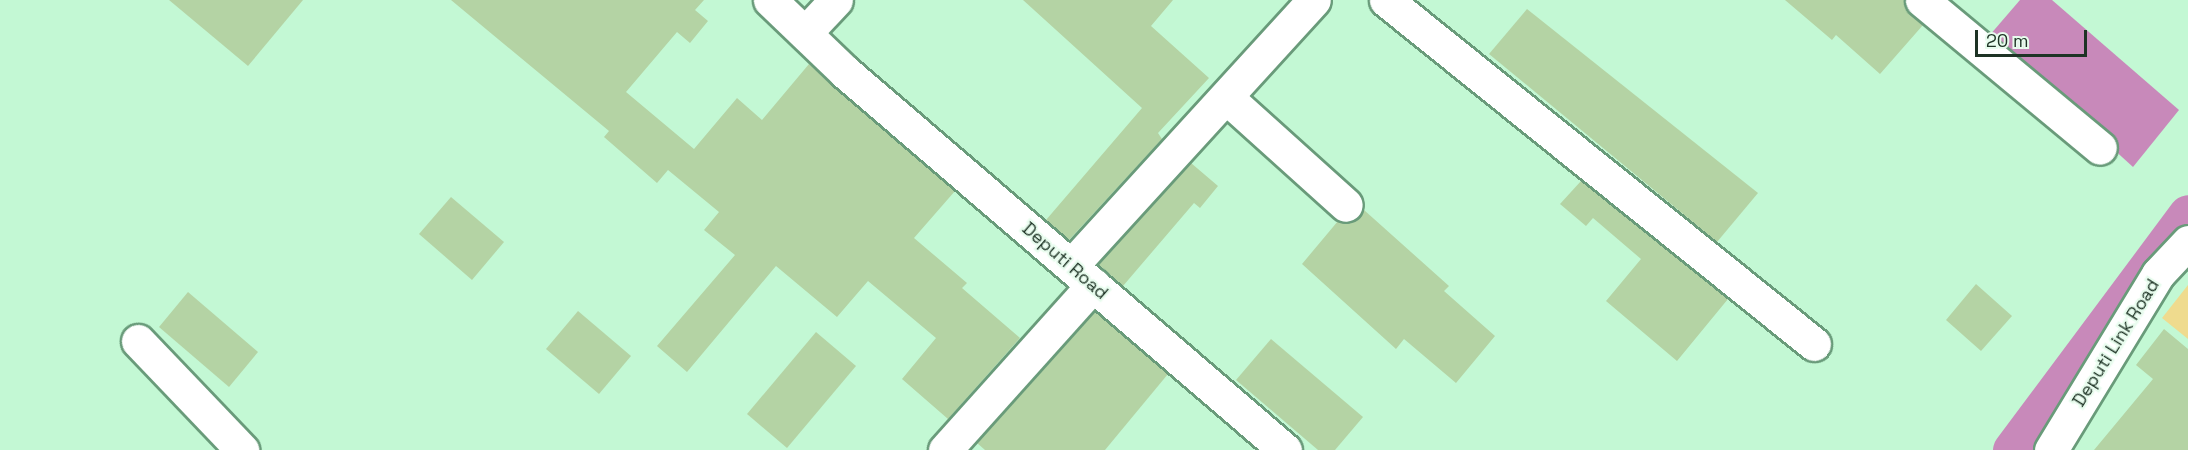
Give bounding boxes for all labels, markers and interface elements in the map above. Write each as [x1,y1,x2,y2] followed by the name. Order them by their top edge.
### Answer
[1978,18,2090,56] scale bar
[1986,29,2029,52] text: 20 m
[1018,218,1112,304] street label: Deputi Road
[2068,275,2164,411] street label: Deputi Link Road

